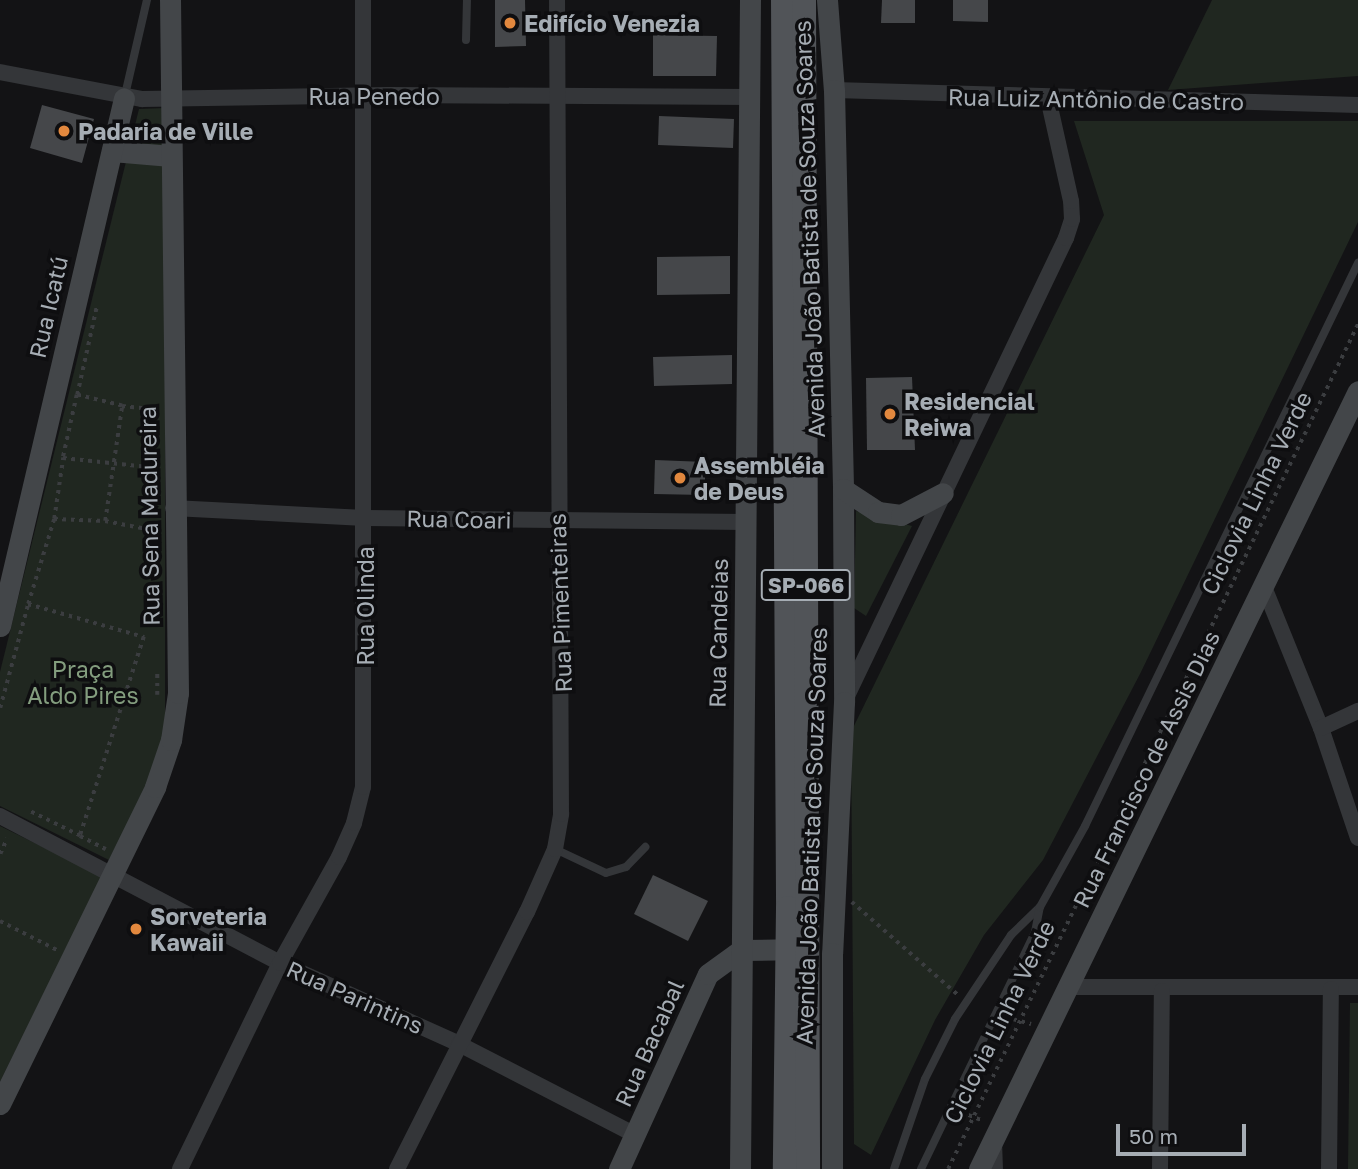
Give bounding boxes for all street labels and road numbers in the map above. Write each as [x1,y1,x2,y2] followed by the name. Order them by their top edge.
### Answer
[788,20,830,438] street label: Avenida João Batista de Souza Soares
[308,82,440,110] street label: Rua Penedo
[948,83,1244,115] street label: Rua Luiz Antônio de Castro
[23,253,73,361] street label: Rua Icatú
[1195,387,1317,599] street label: Ciclovia Linha Verde
[133,406,165,626] street label: Rua Sena Madureira
[406,504,512,534] street label: Rua Coari
[543,513,577,693] street label: Rua Pimenteiras
[351,546,379,666] street label: Rua Olinda
[703,558,733,708] street label: Rua Candeias
[760,568,852,602] road number: SP-066
[1067,626,1225,912] street label: Rua Francisco de Assis Dias
[790,627,832,1045] street label: Avenida João Batista de Souza Soares
[938,916,1060,1128] street label: Ciclovia Linha Verde
[283,955,427,1039] street label: Rua Parintins
[609,975,689,1111] street label: Rua Bacabal

